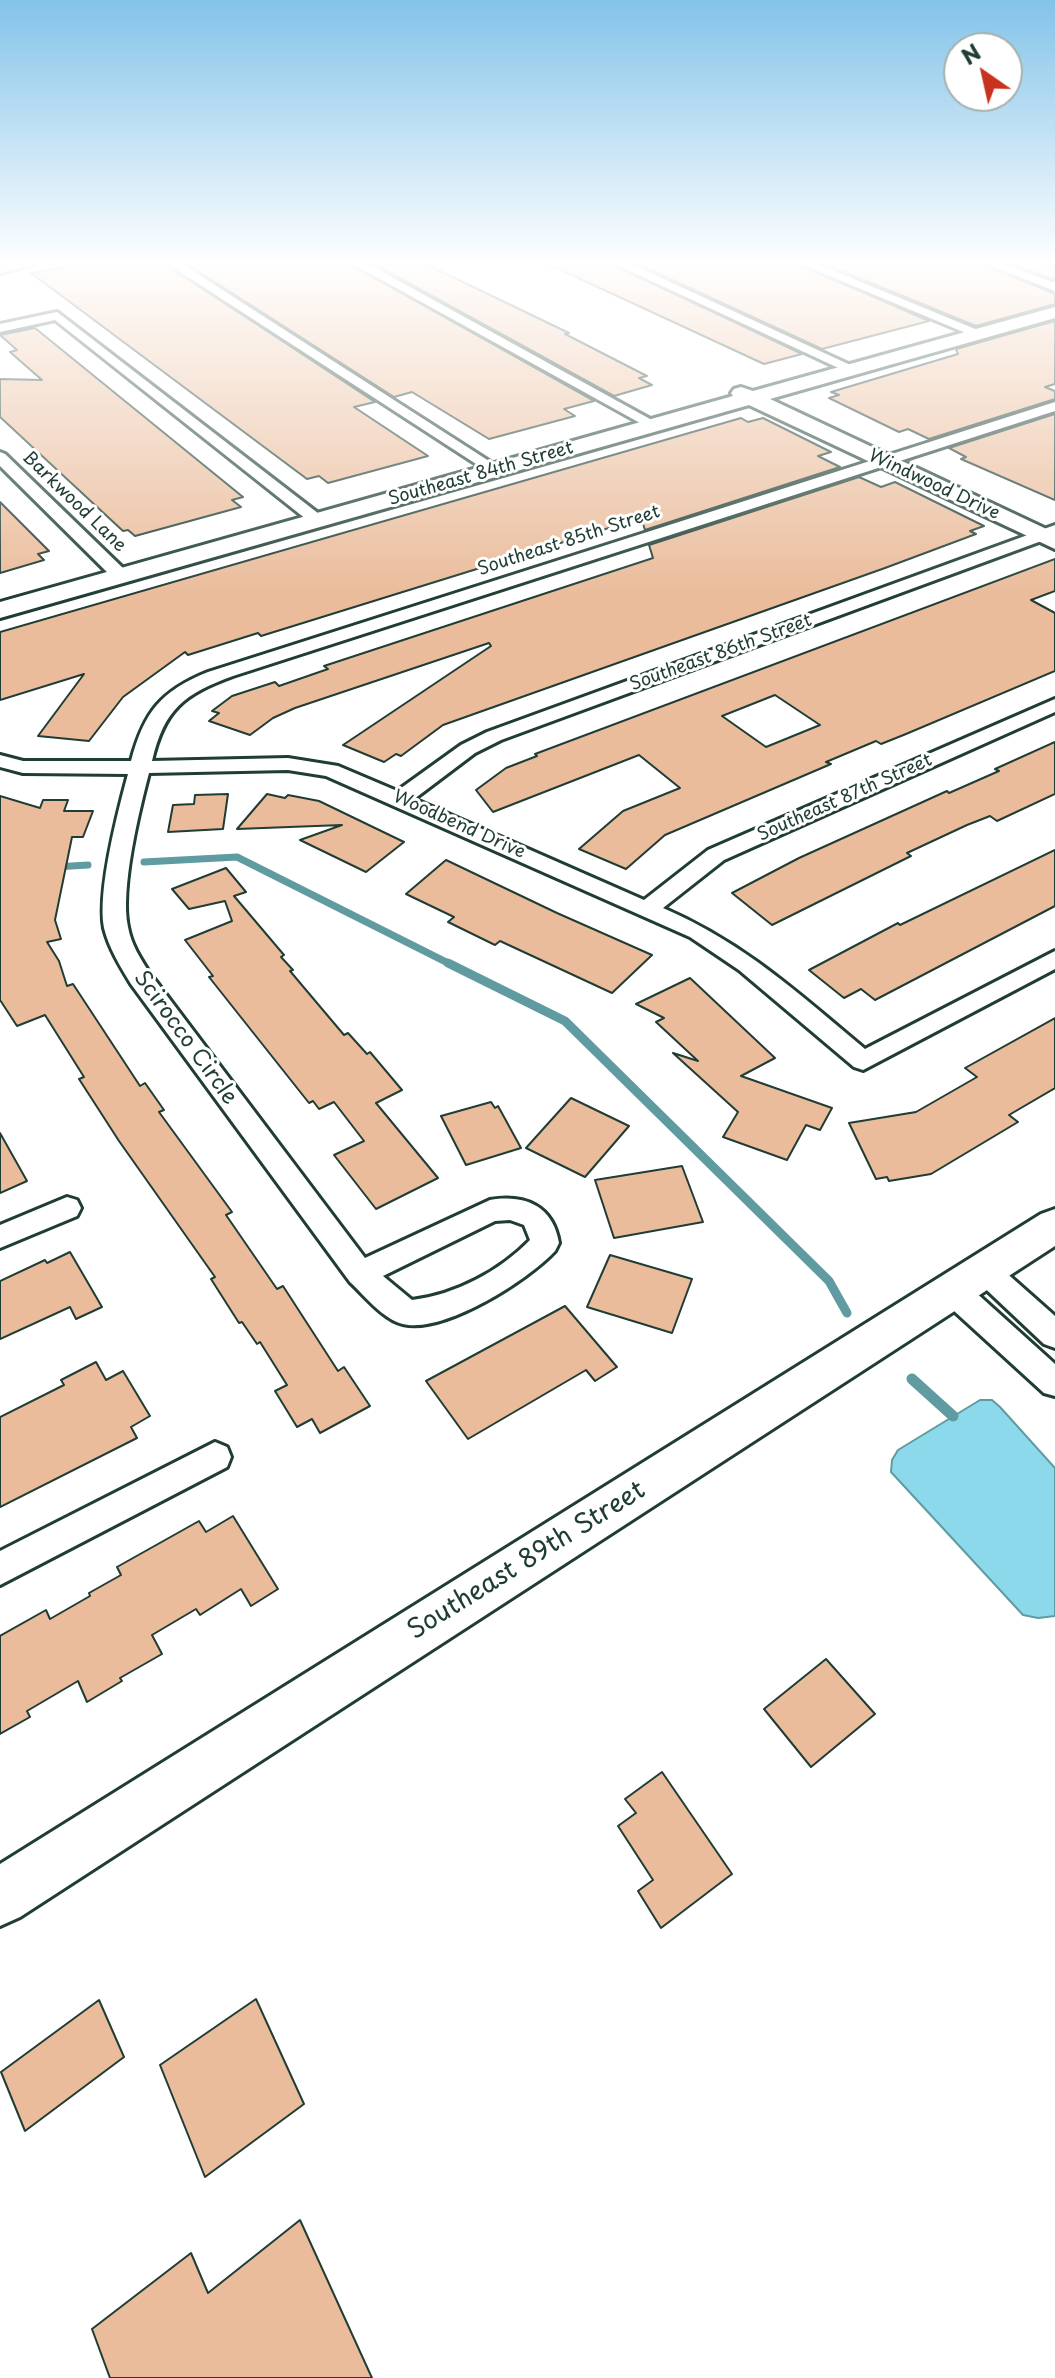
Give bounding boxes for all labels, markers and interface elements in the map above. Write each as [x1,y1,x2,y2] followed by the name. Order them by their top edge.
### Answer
[943,32,1023,112] north arrow
[954,35,987,72] text: N
[386,437,576,511] street label: Southeast 84th Street
[865,445,1003,525] street label: Windwood Drive
[18,447,130,557] street label: Barkwood Lane
[475,501,663,581] street label: Southeast 85th Street
[627,610,815,696] street label: Southeast 86th Street
[754,750,936,846] street label: Southeast 87th Street
[390,786,528,864] street label: Woodbend Drive
[128,966,242,1110] street label: Scirocco Circle
[402,1475,652,1647] street label: Southeast 89th Street

